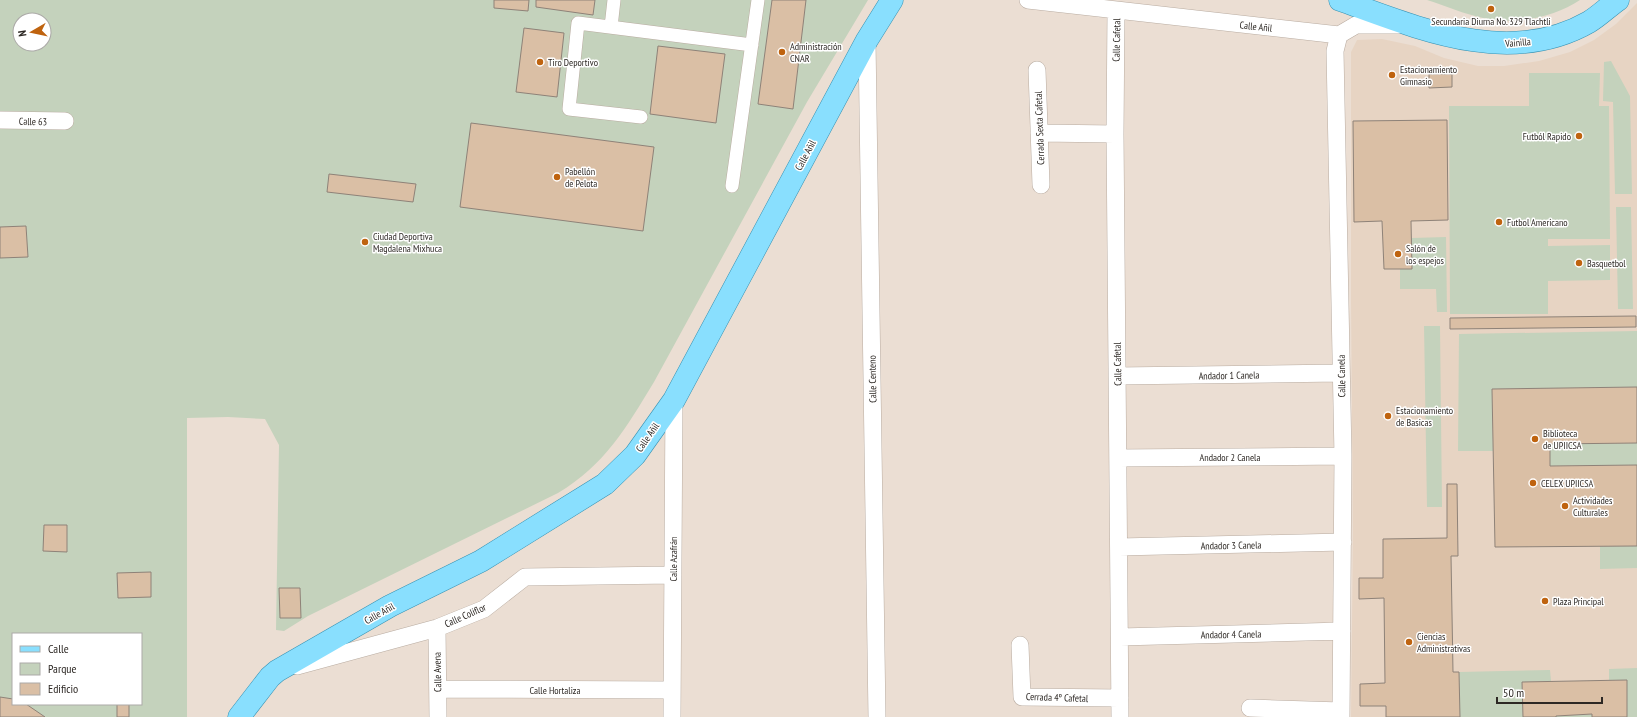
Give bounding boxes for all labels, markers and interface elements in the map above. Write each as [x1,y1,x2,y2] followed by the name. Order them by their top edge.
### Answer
[1486,4,1496,14] marker: Secundaria Diurna No. 329 Tlachtli
[12,12,52,52] north arrow
[1431,15,1551,28] place label: Secundaria Diurna No. 329 Tlachtli
[1110,17,1123,62] street label: Calle Cafetal
[1239,18,1274,35] street label: Calle Añil
[15,29,30,38] text: N
[1504,35,1531,50] street label: Vainilla
[790,40,842,65] place label: Administración CNAR
[777,47,787,57] marker: Administración CNAR
[548,56,598,69] place label: Tiro Deportivo
[535,57,545,67] marker: Tiro Deportivo
[1400,63,1457,88] place label: Estacionamiento Gimnasio
[1387,70,1397,80] marker: Estacionamiento Gimnasio
[1032,90,1047,165] street label: Cerrada Sexta Cafetal
[19,115,47,128] street label: Calle 63
[1523,130,1571,143] place label: Futból Rapido
[1574,131,1584,141] marker: Futból Rapido
[792,137,819,173] street label: Calle Añil
[565,165,597,190] place label: Pabellón de Pelota
[552,172,562,182] marker: Pabellón de Pelota
[1507,216,1568,229] place label: Futbol Americano
[1494,217,1504,227] marker: Futbol Americano
[373,230,442,255] place label: Ciudad Deportiva Magdalena Mixhuca
[360,237,370,247] marker: Ciudad Deportiva Magdalena Mixhuca
[1406,242,1445,267] place label: Salón de los espejos
[1393,249,1403,259] marker: Salón de los espejos
[1587,257,1626,270] place label: Basquetbol
[1574,258,1584,268] marker: Basquetbol
[1111,341,1124,386] street label: Calle Cafetal
[866,355,879,403] street label: Calle Centeno
[1335,355,1348,397] street label: Calle Canela
[1198,368,1260,383] street label: Andador 1 Canela
[1396,404,1453,429] place label: Estacionamiento de Basicas
[1383,411,1393,421] marker: Estacionamiento de Basicas
[633,420,662,454] street label: Calle Añil
[1543,427,1582,452] place label: Biblioteca de UPIICSA
[1530,434,1540,444] marker: Biblioteca de UPIICSA
[1200,451,1260,464] street label: Andador 2 Canela
[1541,477,1593,490] place label: CELEX UPIICSA
[1528,478,1538,488] marker: CELEX UPIICSA
[1573,494,1613,519] place label: Actividades Culturales
[1560,501,1570,511] marker: Actividades Culturales
[667,537,680,581] street label: Calle Azafrán
[1200,538,1262,553] street label: Andador 3 Canela
[1553,595,1604,608] place label: Plaza Principal
[1540,596,1550,606] marker: Plaza Principal
[362,600,397,627] street label: Calle Añil
[442,600,488,630] street label: Calle Coliflor
[1200,627,1262,642] street label: Andador 4 Canela
[1417,630,1471,655] place label: Ciencias Administrativas
[12,633,142,705] legend
[1404,637,1414,647] marker: Ciencias Administrativas
[48,641,69,656] text: Calle
[431,652,444,692] street label: Calle Avena
[48,661,77,676] text: Parque
[1497,679,1602,705] scale bar
[48,681,78,696] text: Edificio
[530,684,580,697] street label: Calle Hortaliza
[1503,685,1524,700] text: 50 m
[1026,690,1089,705] street label: Cerrada 4º Cafetal

